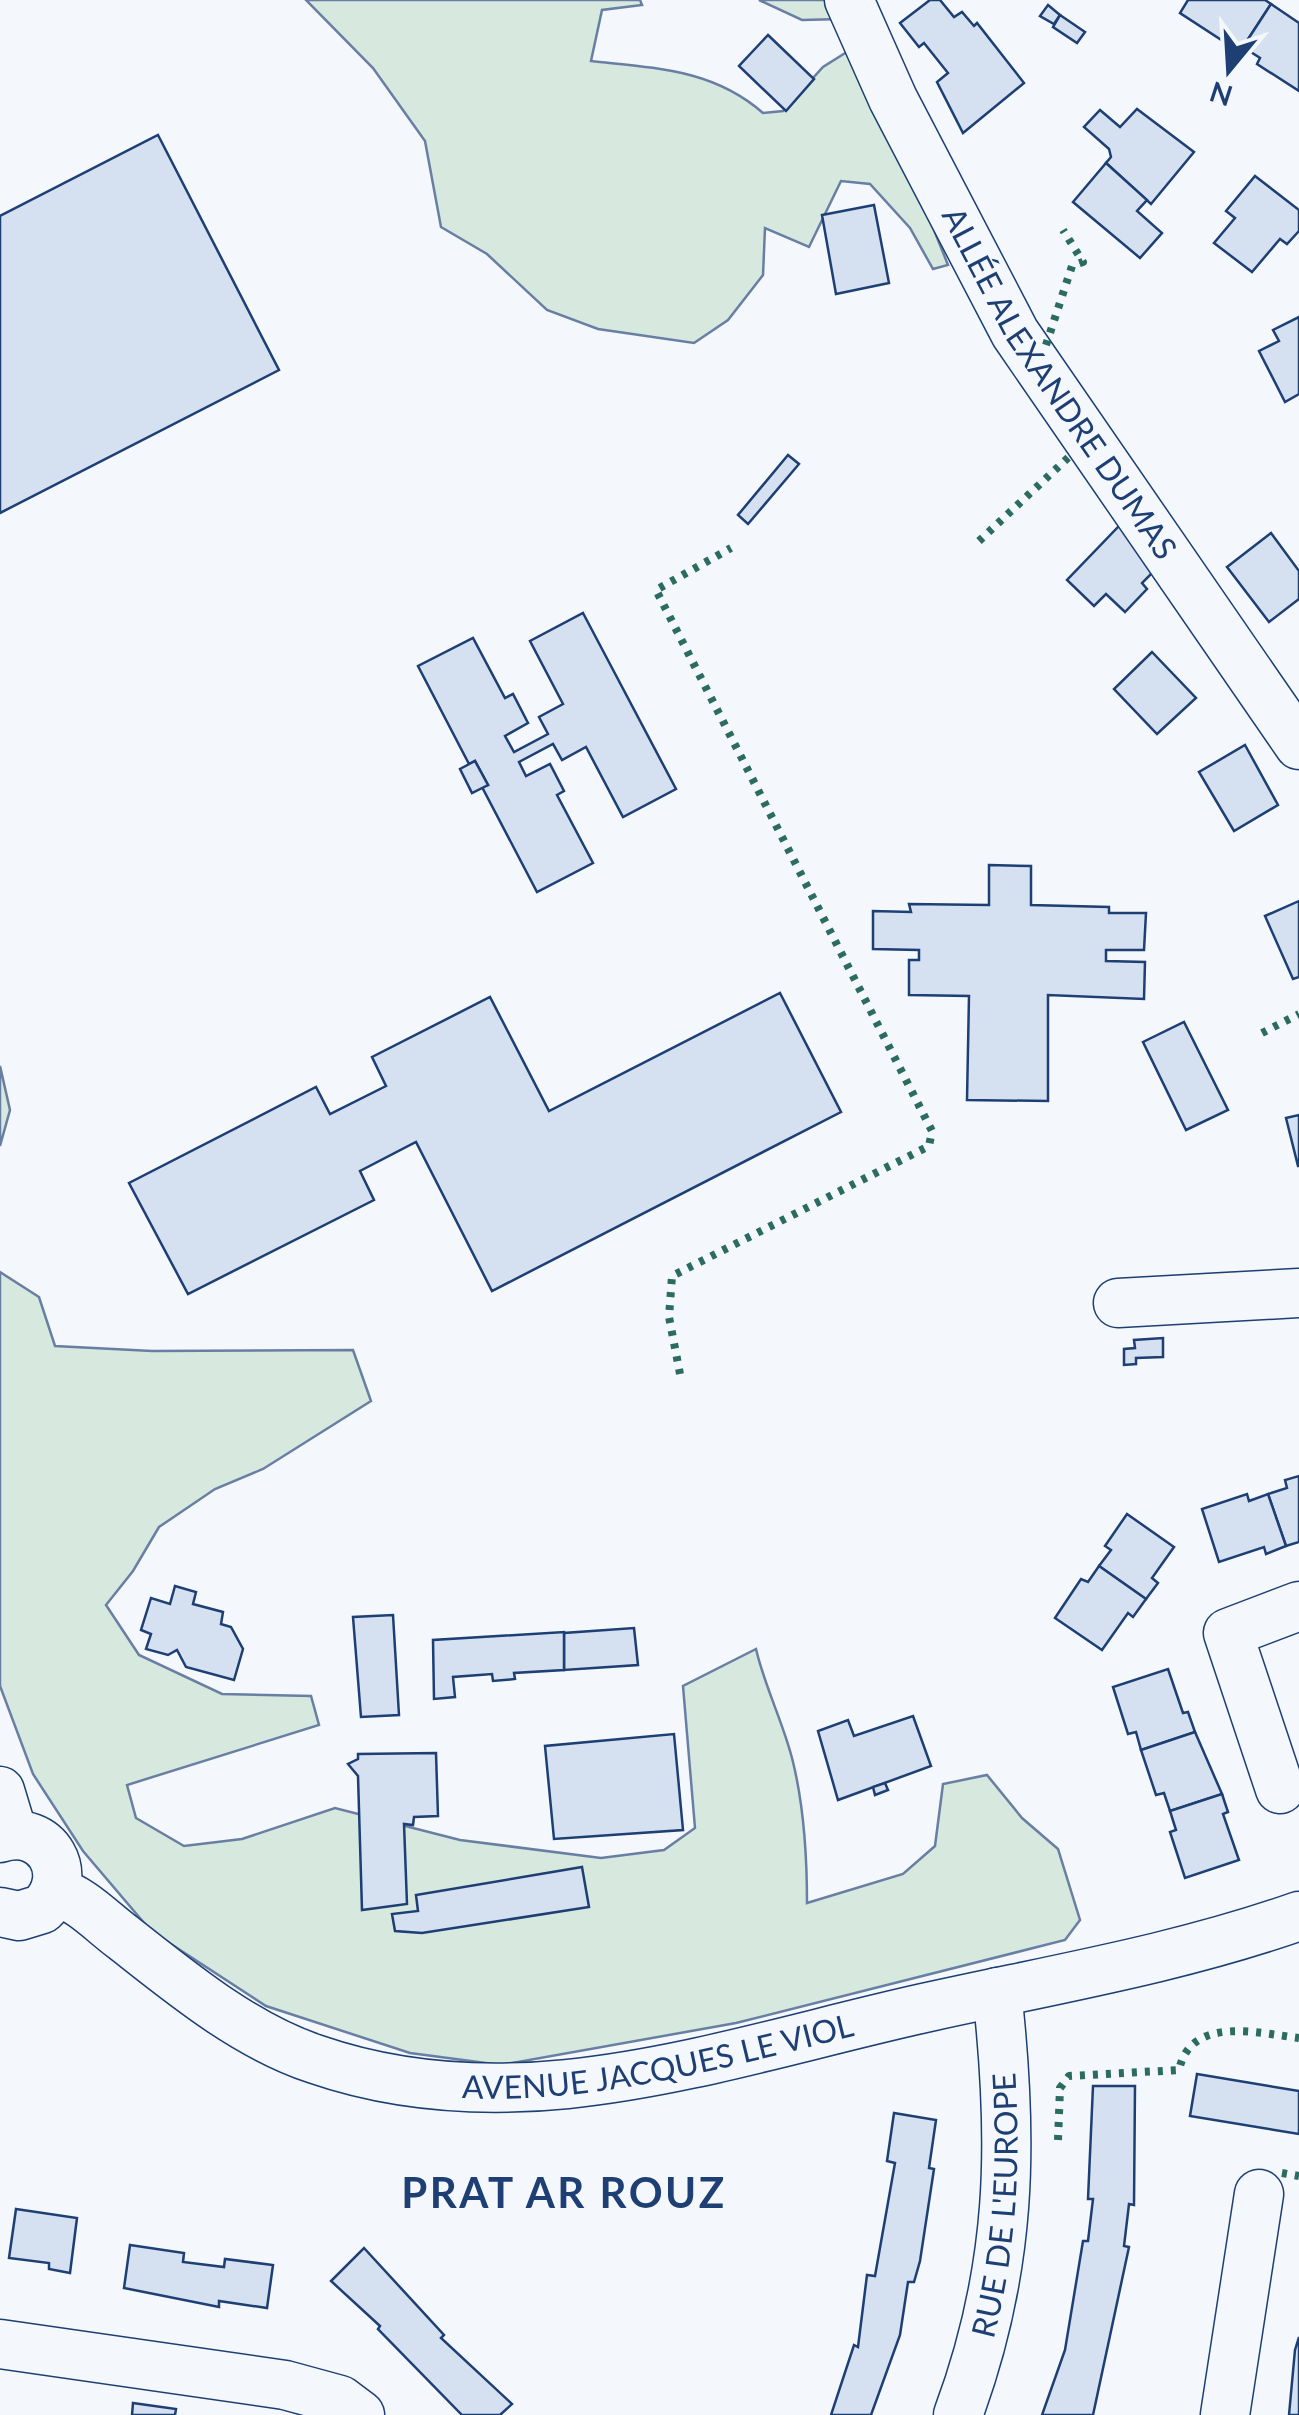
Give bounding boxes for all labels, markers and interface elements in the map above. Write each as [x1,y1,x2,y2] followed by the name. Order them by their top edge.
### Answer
[1179,20,1279,120] north arrow
[1205,75,1236,114] text: N
[935,200,1186,566] street label: ALLÉE ALEXANDRE DUMAS
[462,2005,857,2106] street label: AVENUE JACQUES LE VIOL
[962,2072,1025,2341] street label: RUE DE L'EUROPE
[401,2167,727,2217] district label: PRAT AR ROUZ

